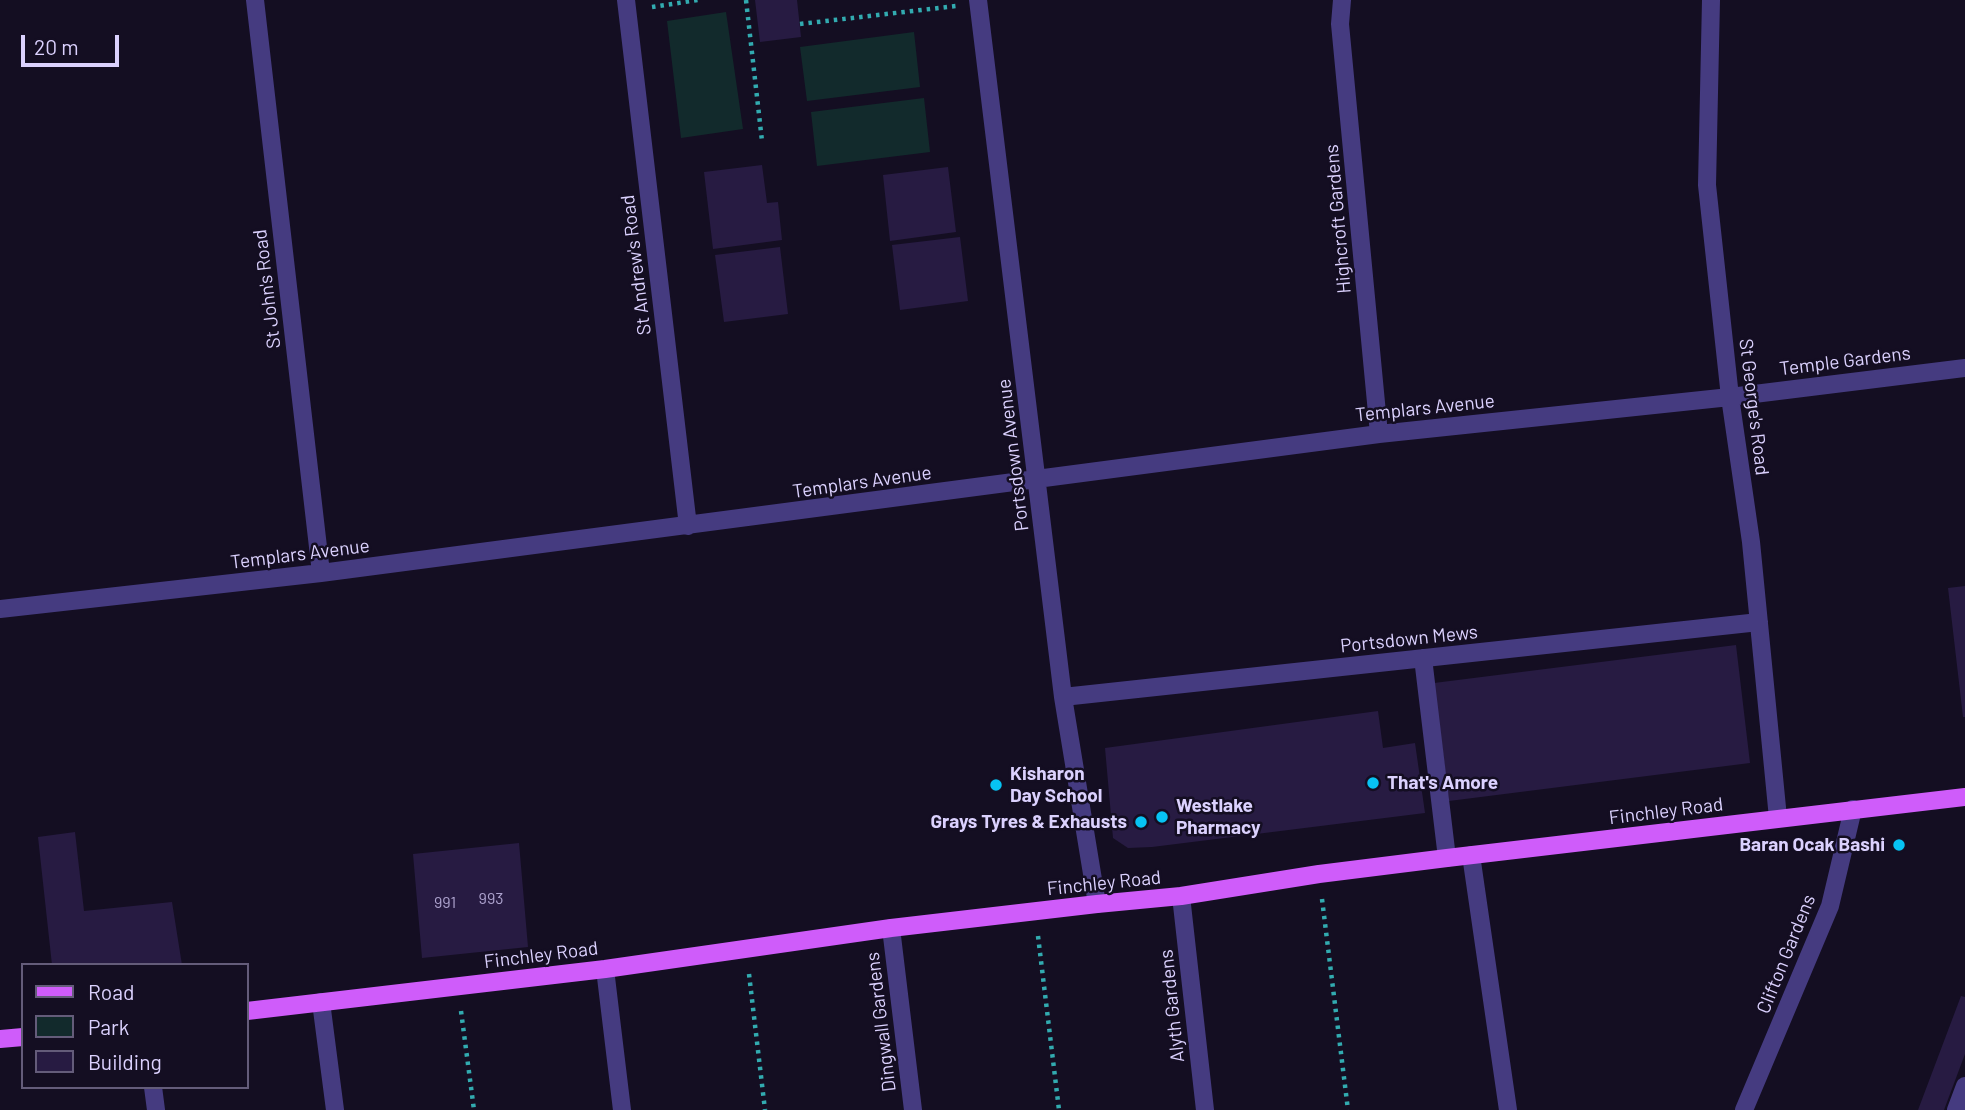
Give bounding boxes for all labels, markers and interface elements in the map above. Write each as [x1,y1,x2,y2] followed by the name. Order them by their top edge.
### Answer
[24,21,122,65] scale bar
[34,34,79,59] text: 20 m
[1320,143,1356,295] street label: Highcroft Gardens
[616,194,656,336] street label: St Andrew's Road
[248,228,286,350] street label: St John's Road
[1734,337,1774,477] street label: St George's Road
[1778,342,1912,380] street label: Temple Gardens
[992,378,1034,532] street label: Portsdown Avenue
[1354,389,1496,427] street label: Templars Avenue
[791,461,933,503] street label: Templars Avenue
[229,534,371,574] street label: Templars Avenue
[1339,620,1479,658] street label: Portsdown Mews
[1010,763,1102,807] place label: Kisharon Day School
[1387,772,1498,794] place label: That's Amore
[1365,775,1381,791] marker: That's Amore
[988,777,1004,793] marker: Kisharon Day School
[1608,793,1724,829] street label: Finchley Road
[1176,795,1260,839] place label: Westlake Pharmacy
[1154,809,1170,825] marker: Westlake Pharmacy
[930,811,1127,833] place label: Grays Tyres & Exhausts
[1133,814,1149,830] marker: Grays Tyres & Exhausts
[1739,834,1885,856] place label: Baran Ocak Bashi
[1891,837,1907,853] marker: Baran Ocak Bashi
[1046,866,1162,900] street label: Finchley Road
[479,889,503,909] house number: 993
[1752,891,1820,1017] street label: Clifton Gardens
[434,893,456,913] house number: 991
[483,937,599,973] street label: Finchley Road
[1155,948,1189,1064] street label: Alyth Gardens
[861,951,901,1093] street label: Dingwall Gardens
[21,963,248,1089] legend
[88,979,134,1004] text: Road
[88,1014,129,1039] text: Park
[88,1049,162,1074] text: Building

